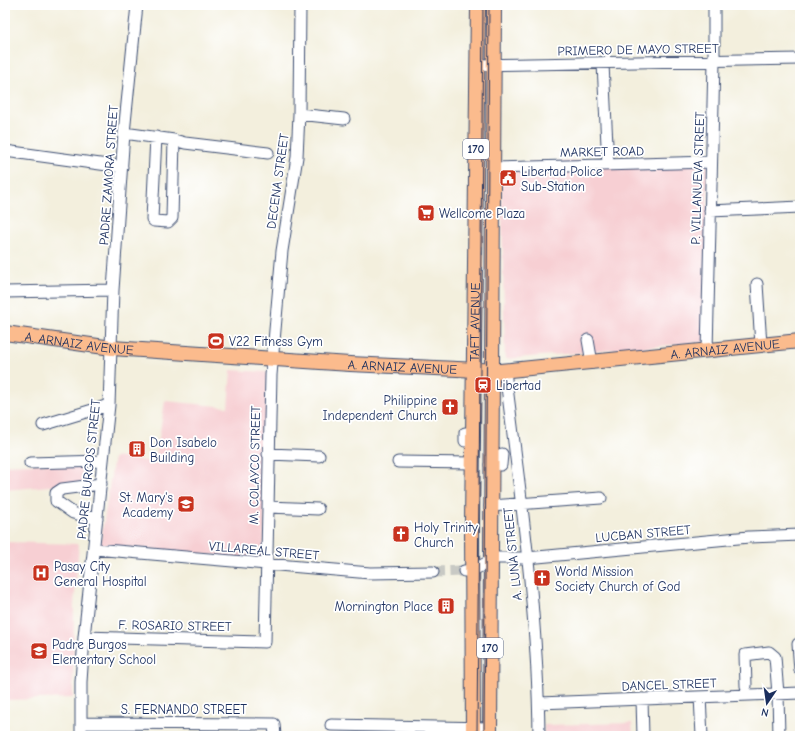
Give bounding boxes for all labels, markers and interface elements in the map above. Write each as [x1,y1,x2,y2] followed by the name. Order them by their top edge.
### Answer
[557,41,719,58] street label: PRIMERO DE MAYO STREET
[96,104,121,246] street label: PADRE ZAMORA STREET
[688,111,707,245] street label: P. VILLANUEVA STREET
[263,132,292,230] street label: DECENA STREET
[463,139,489,159] road number: 170
[560,143,644,160] street label: MARKET ROAD
[521,164,603,194] place label: Libertad Police Sub-Station
[498,168,518,188] public building icon: Libertad Police Sub-Station
[416,203,436,223] supermarket icon: Wellcome Plaza
[439,206,525,221] place label: Wellcome Plaza
[467,282,483,362] street label: TAFT AVENUE
[24,329,134,357] street label: A. ARNAIZ AVENUE
[206,331,226,351] sports icon: V22 Fitness Gym
[229,334,323,349] place label: V22 Fitness Gym
[670,336,781,362] street label: A. ARNAIZ AVENUE
[347,357,458,377] street label: A. ARNAIZ AVENUE
[473,375,493,395] station icon: Libertad
[496,378,541,393] place label: Libertad
[322,393,437,423] place label: Philippine Independent Church
[440,397,460,417] church icon: Philippine Independent Church
[74,398,103,540] street label: PADRE BURGOS STREET
[246,405,263,525] street label: M. COLAYCO STREET
[150,435,217,465] place label: Don Isabelo Building
[127,439,147,459] building icon: Don Isabelo Building
[119,490,173,520] place label: St. Mary's Academy
[176,494,196,514] school or university icon: St. Mary's Academy
[500,506,525,601] street label: A. LUNA STREET
[414,520,478,550] place label: Holy Trinity Church
[595,522,692,545] street label: LUCBAN STREET
[391,524,411,544] church icon: Holy Trinity Church
[208,538,320,563] street label: VILLAREAL STREET
[54,559,147,589] place label: Pasay City General Hospital
[31,563,51,583] hospital icon: Pasay City General Hospital
[555,564,680,594] place label: World Mission Society Church of God
[532,568,552,588] church icon: World Mission Society Church of God
[436,596,456,616] building icon: Mornington Place
[334,599,433,614] place label: Mornington Place
[118,617,232,634] street label: F. ROSARIO STREET
[52,637,156,667] place label: Padre Burgos Elementary School
[477,638,503,658] road number: 170
[29,641,49,661] school or university icon: Padre Burgos Elementary School
[621,675,717,694] street label: DANCEL STREET
[747,683,787,723] north arrow
[121,702,247,717] street label: S. FERNANDO STREET
[760,705,770,719] text: N

